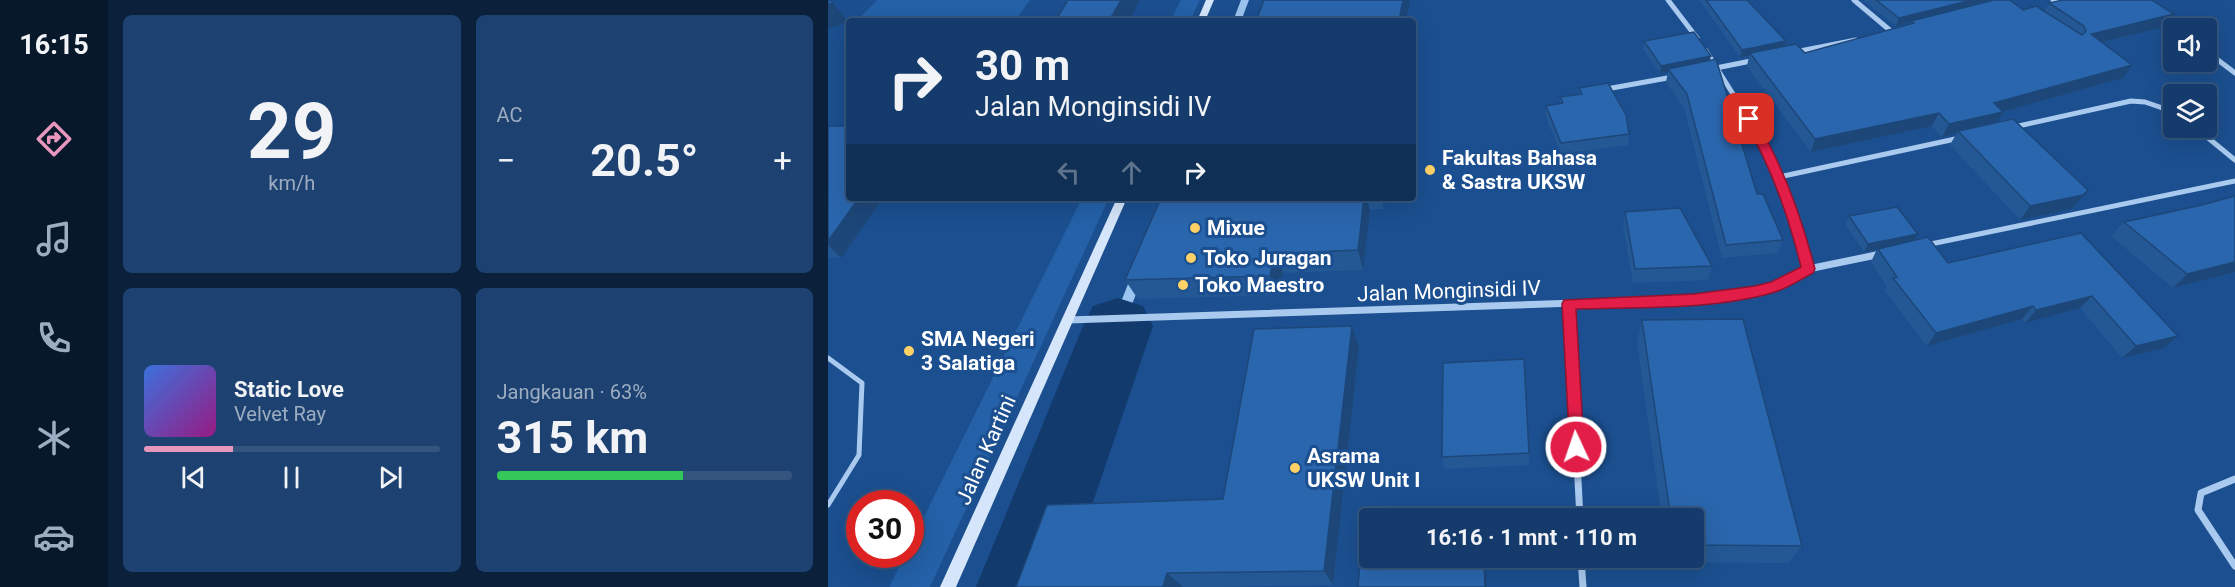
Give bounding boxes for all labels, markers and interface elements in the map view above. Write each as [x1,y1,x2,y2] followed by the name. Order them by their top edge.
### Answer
[2163,18,2217,138] map controls
[2163,18,2217,72] button: sound
[19,29,89,61] text: 16:15
[975,41,1070,90] text: 30 m
[876,42,954,120] icon: right
[2163,84,2217,138] button: layers
[247,86,337,177] text: 29
[975,91,1212,123] text: Jalan Monginsidi IV
[1723,93,1774,144] pin
[1732,102,1765,135] icon: arrive
[497,103,522,127] text: AC
[33,118,75,160] icon: directions
[590,134,698,187] text: 20.5°
[497,141,515,180] text: −
[773,141,792,180] text: +
[1442,146,1597,194] place label: Fakultas Bahasa & Sastra UKSW
[1052,156,1085,189] icon: left
[1115,156,1148,189] icon: ahead
[1178,156,1211,189] icon: right
[1423,163,1437,177] marker: Fakultas Bahasa & Sastra UKSW
[268,171,315,195] text: km/h
[1207,216,1265,240] place label: Mixue
[33,218,75,260] icon: music
[1188,221,1202,235] marker: Mixue
[1203,246,1331,270] place label: Toko Juragan
[1184,251,1198,265] marker: Toko Juragan
[1195,273,1325,297] place label: Toko Maestro
[1357,276,1542,306] street label: Jalan Monginsidi IV
[1176,278,1190,292] marker: Toko Maestro
[33,317,75,359] icon: phone
[921,327,1035,375] place label: SMA Negeri 3 Salatiga
[902,344,916,358] marker: SMA Negeri 3 Salatiga
[234,377,344,402] text: Static Love
[497,380,647,404] text: Jangkauan · 63%
[951,392,1021,508] street label: Jalan Kartini
[234,402,326,426] text: Velvet Ray
[497,411,648,464] text: 315 km
[1544,415,1608,479] position arrow
[33,417,75,459] icon: climate
[1307,444,1420,492] place label: Asrama UKSW Unit I
[177,461,210,494] icon: previous
[275,461,308,494] icon: pause
[374,461,407,494] icon: next
[1288,461,1302,475] marker: Asrama UKSW Unit I
[846,490,924,568] speed limit sign: 30
[33,516,75,558] icon: car
[1426,525,1637,550] text: 16:16 · 1 mnt · 110 m

